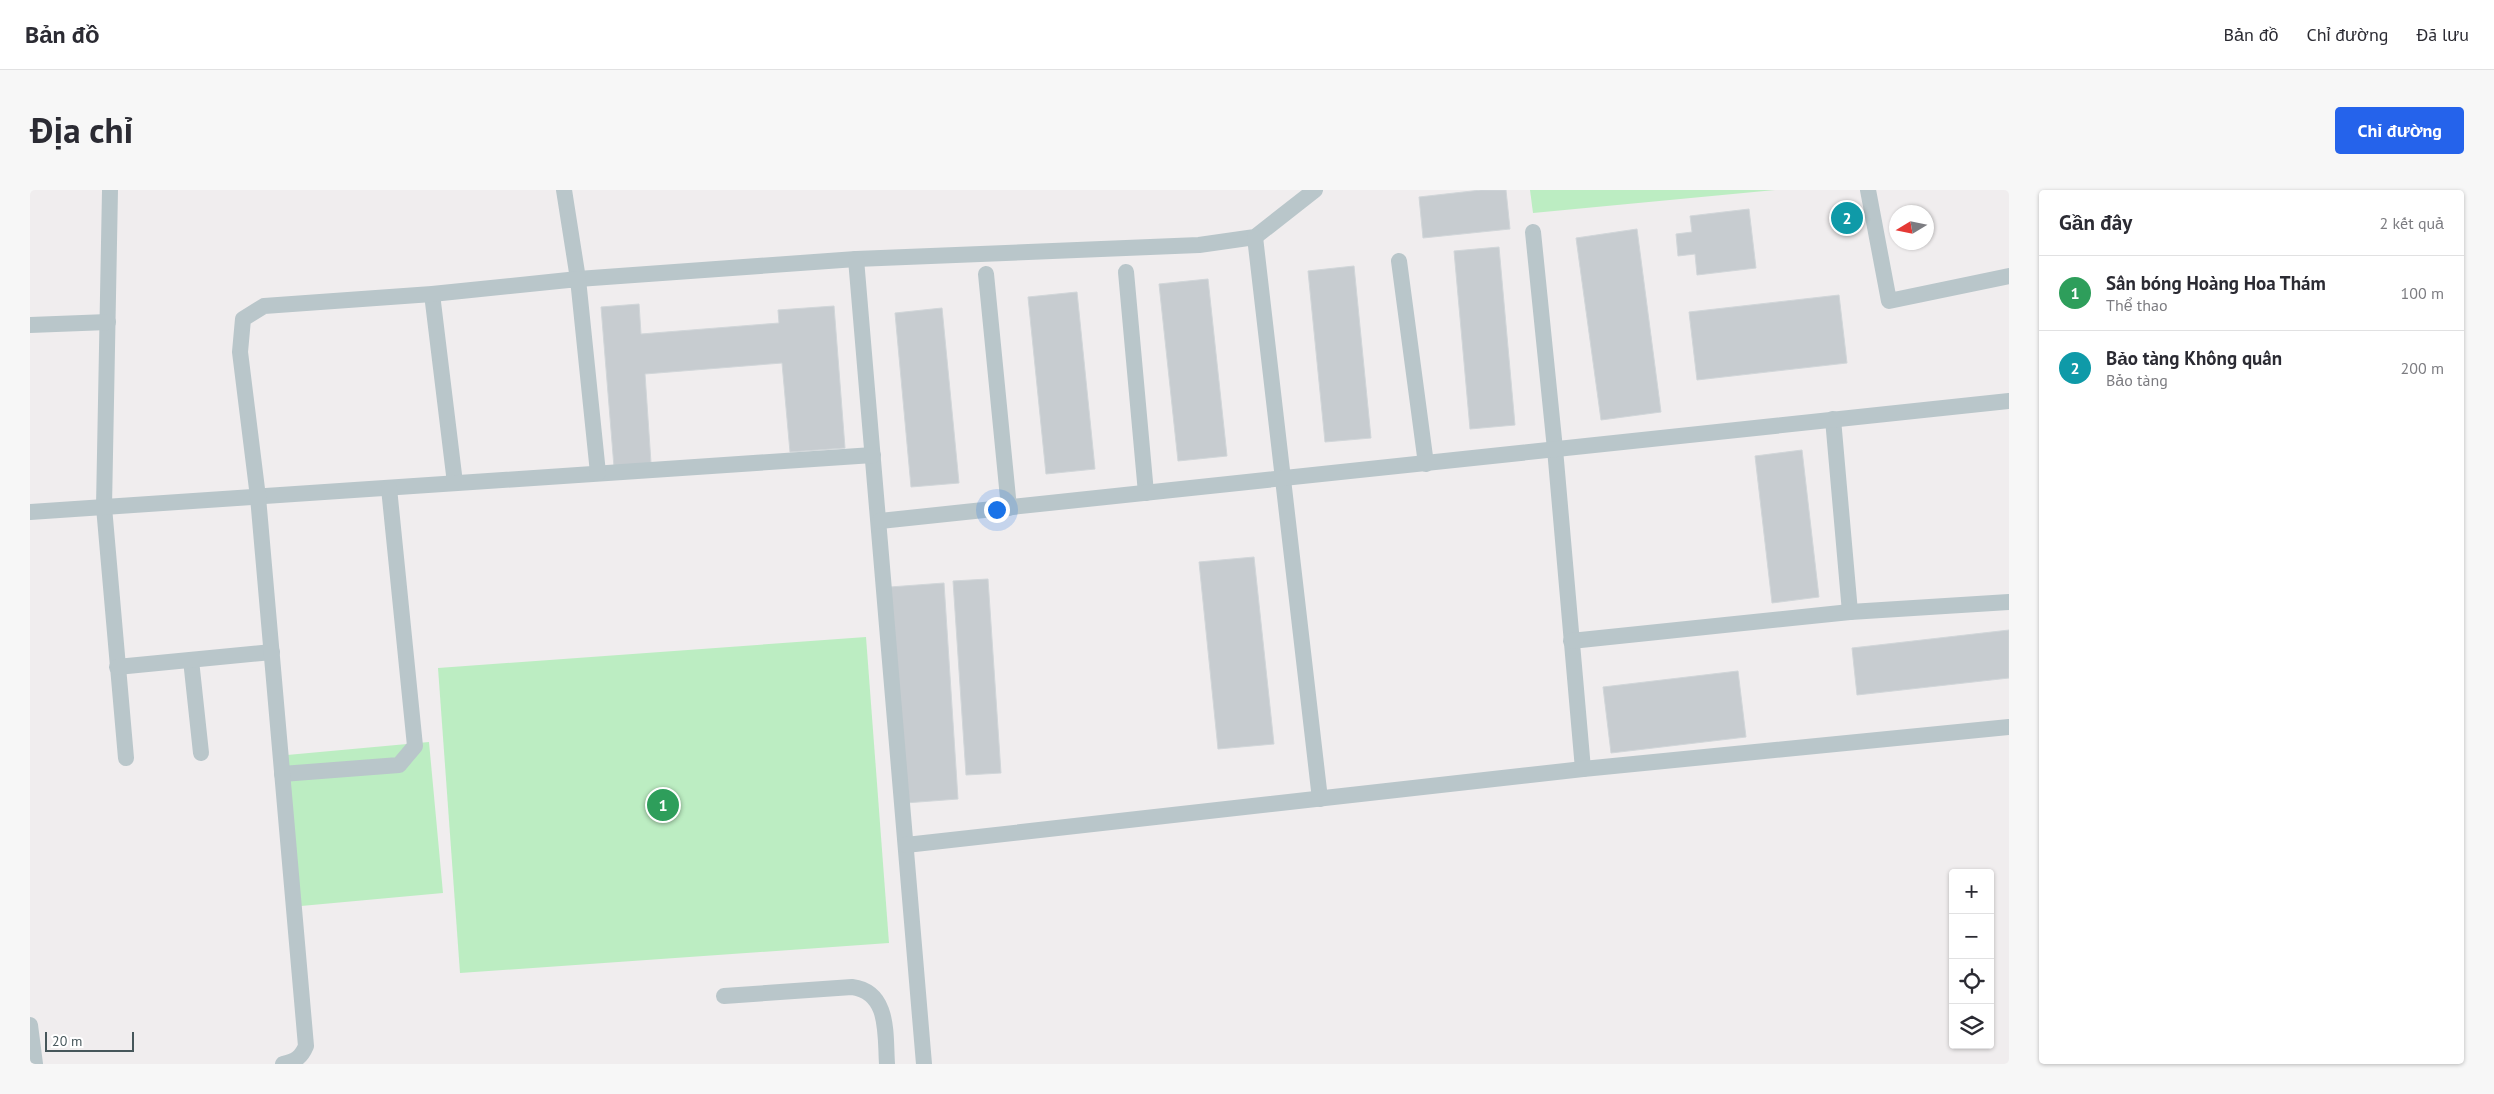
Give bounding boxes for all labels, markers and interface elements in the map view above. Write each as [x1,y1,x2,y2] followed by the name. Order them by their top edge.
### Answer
[25,19,100,50] text: Bản đồ
[2223,23,2278,46] text: Bản đồ
[2306,23,2388,46] text: Chỉ đường
[2416,23,2469,46] text: Đã lưu
[30,107,133,153] text: Địa chỉ
[2335,107,2464,154] button: Chỉ đường
[1831,199,1863,237] pin: 2
[1889,205,1934,250] north arrow
[2059,209,2132,236] text: Gần đây
[2380,213,2444,233] text: 2 kết quả
[2106,271,2326,295] text: Sân bóng Hoàng Hoa Thám
[2070,283,2080,303] text: 1
[2401,283,2444,303] text: 100 m
[2106,295,2168,315] text: Thể thao
[2106,346,2282,370] text: Bảo tàng Không quân
[2070,358,2080,378] text: 2
[2401,358,2444,378] text: 200 m
[2106,370,2168,390] text: Bảo tàng
[984,497,1010,523] your location
[647,786,679,824] pin: 1
[1949,869,1994,1049] map controls
[1949,869,1994,914] button: +
[1949,914,1994,959] button: −
[1949,959,1994,1004] button: locate
[1949,1004,1994,1049] button: layers
[45,1029,134,1052] scale bar
[52,1032,82,1050] text: 20 m

